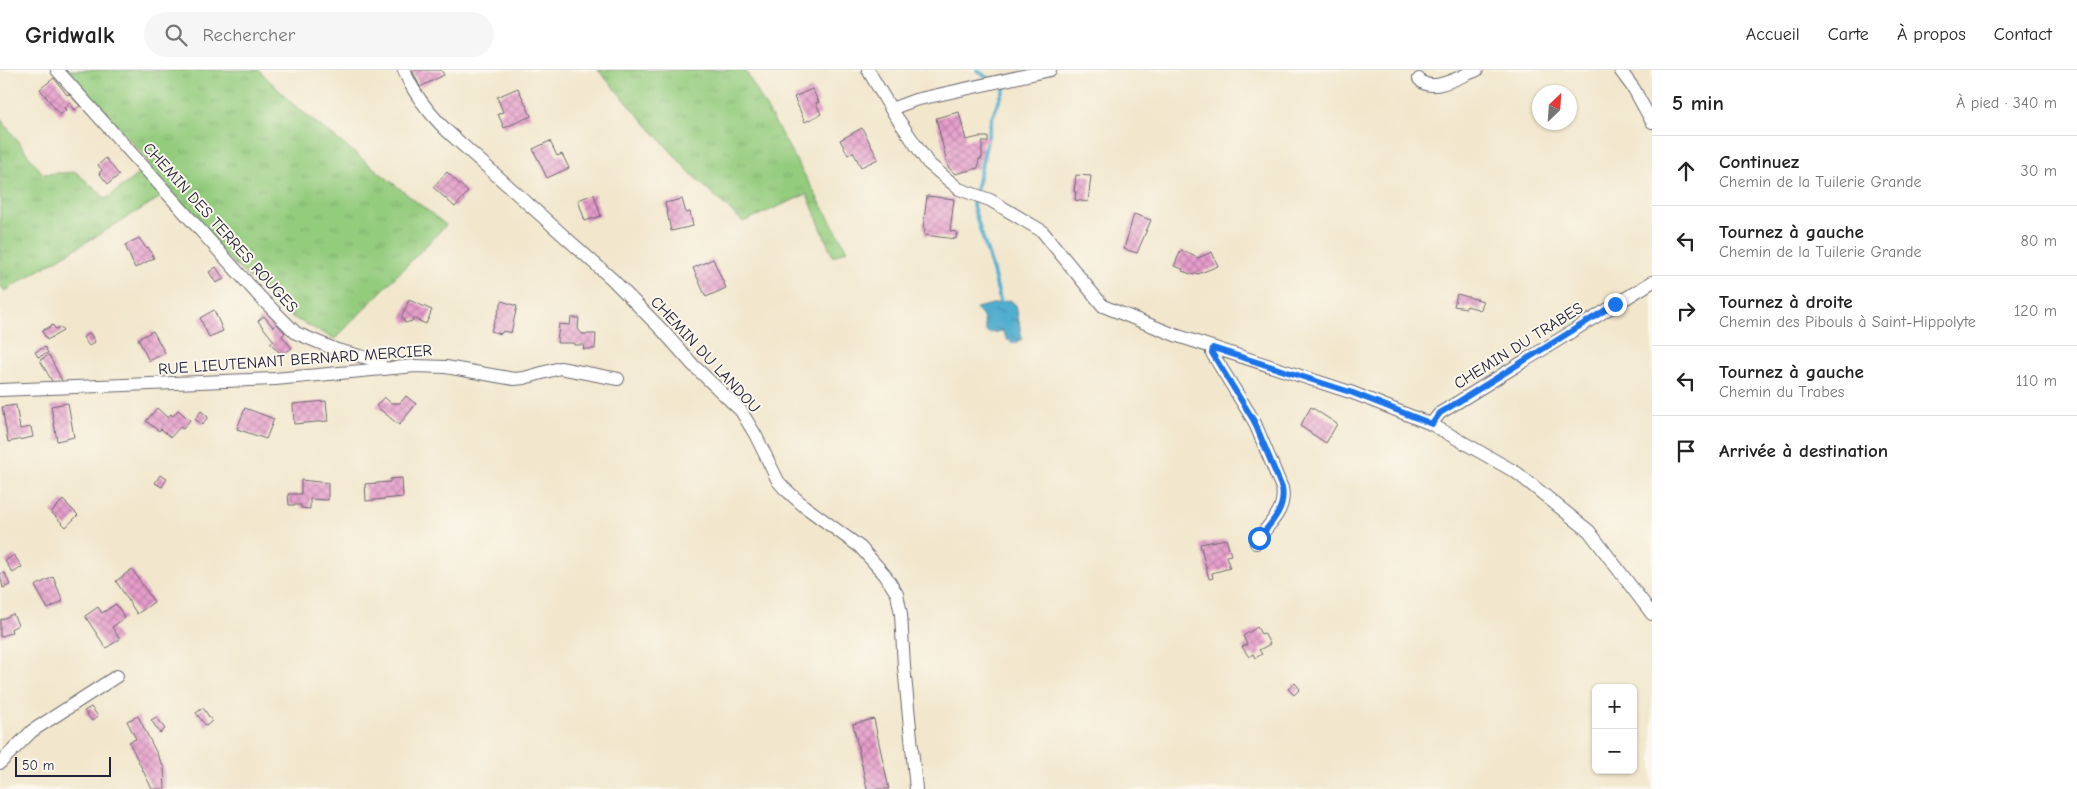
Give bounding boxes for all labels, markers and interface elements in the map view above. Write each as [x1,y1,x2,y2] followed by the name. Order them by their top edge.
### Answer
[144,12,494,57] search box
[25,21,114,49] text: Gridwalk
[162,21,190,49] icon: search
[202,24,295,46] text: Rechercher
[1746,24,1800,45] text: Accueil
[1828,24,1869,45] text: Carte
[1897,24,1966,45] text: À propos
[1994,24,2052,45] text: Contact
[1532,85,1577,130] north arrow
[1672,91,1724,115] text: 5 min
[1956,94,2057,112] text: À pied · 340 m
[139,139,301,316] street label: CHEMIN DES TERRES ROUGES
[1719,151,1799,173] text: Continuez
[1672,157,1700,185] icon: ahead
[2021,162,2057,180] text: 30 m
[1719,173,1922,191] text: Chemin de la Tuilerie Grande
[1719,221,1864,243] text: Tournez à gauche
[1672,227,1700,255] icon: left
[2020,232,2057,250] text: 80 m
[1719,243,1922,261] text: Chemin de la Tuilerie Grande
[1719,291,1853,313] text: Tournez à droite
[647,293,764,417] street label: CHEMIN DU LANDOU
[1604,293,1627,316] route end
[1672,297,1700,325] icon: right
[1451,299,1586,393] street label: CHEMIN DU TRABES
[2014,302,2057,320] text: 120 m
[1719,313,1976,331] text: Chemin des Pibouls à Saint-Hippolyte
[158,341,433,379] street label: RUE LIEUTENANT BERNARD MERCIER
[1719,361,1864,383] text: Tournez à gauche
[1672,367,1700,395] icon: left
[2016,372,2057,390] text: 110 m
[1719,383,1844,401] text: Chemin du Trabes
[1672,437,1700,465] icon: arrive
[1719,440,1888,462] text: Arrivée à destination
[1248,527,1271,550] route start
[1592,684,1637,774] map controls
[1592,684,1637,729] button: +
[1592,729,1637,774] button: −
[15,754,111,777] scale bar
[22,757,54,774] text: 50 m

